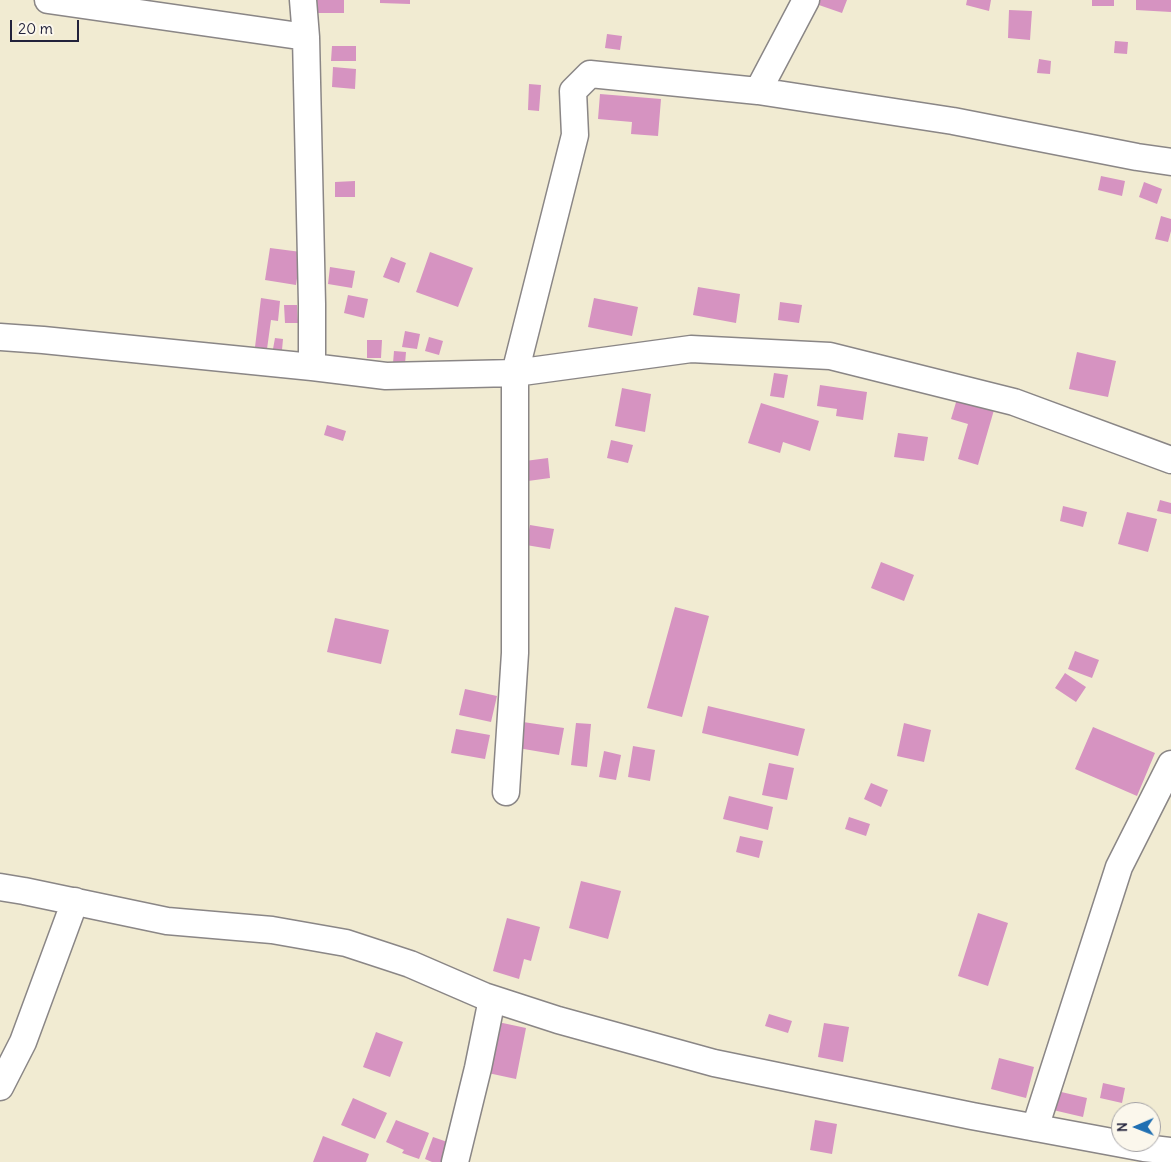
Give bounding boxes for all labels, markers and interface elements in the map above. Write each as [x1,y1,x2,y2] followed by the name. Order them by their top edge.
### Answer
[12,10,81,42] scale bar
[18,19,53,38] text: 20 m
[1111,1102,1161,1152] north arrow
[1113,1122,1131,1132] text: N

